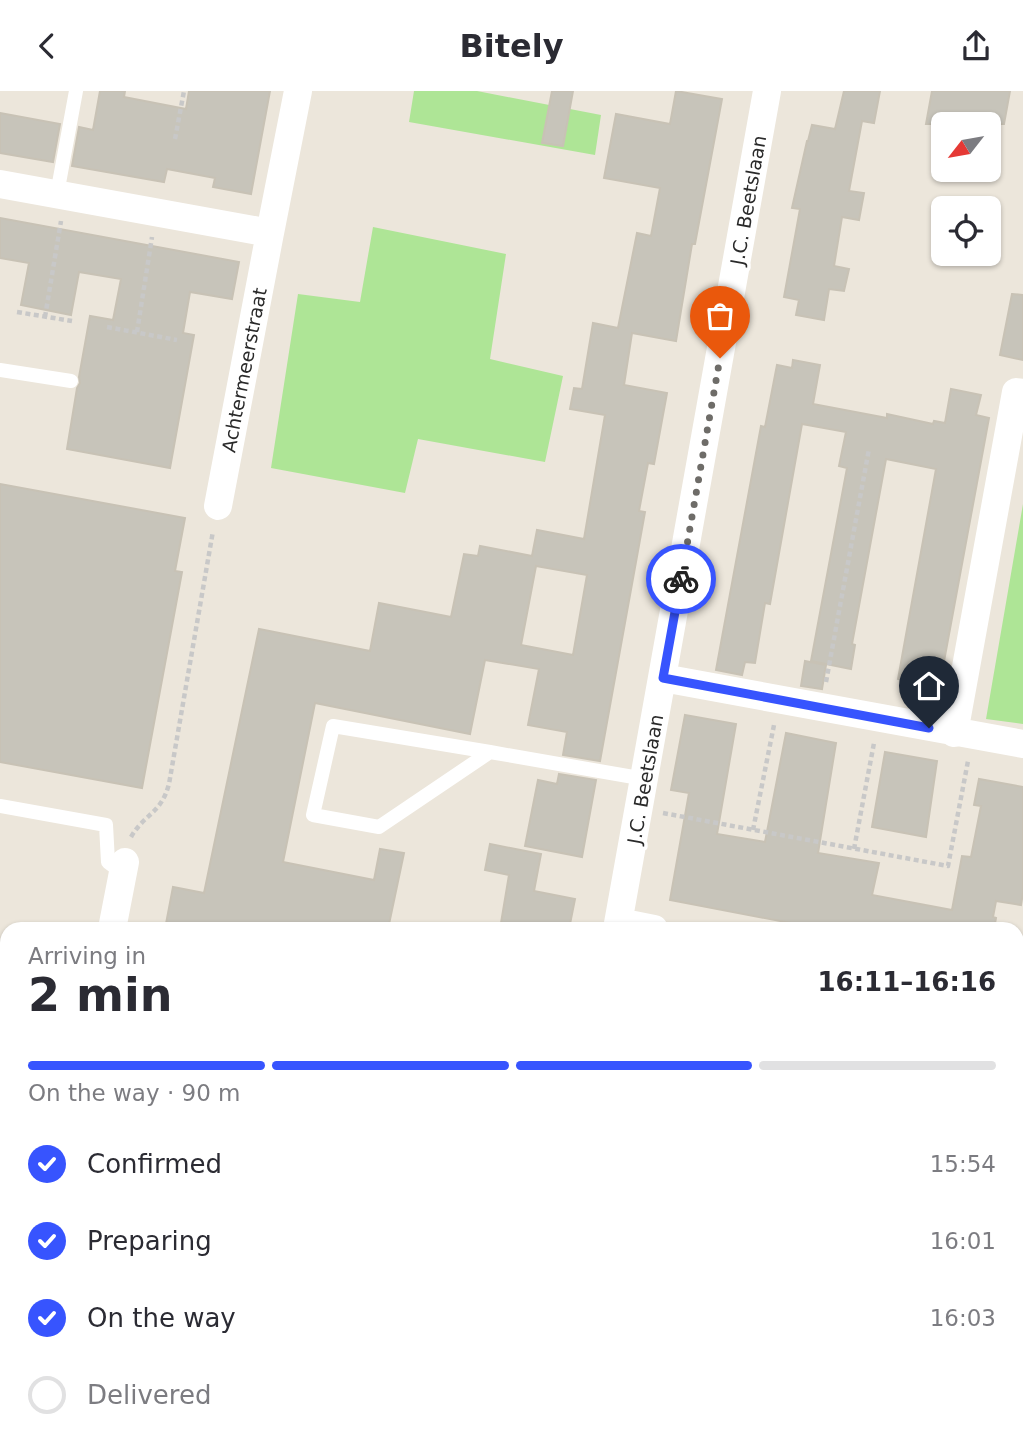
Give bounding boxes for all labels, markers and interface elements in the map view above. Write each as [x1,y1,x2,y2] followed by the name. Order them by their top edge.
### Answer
[28,27,66,65] icon: back
[459,27,564,65] text: Bitely
[957,27,995,65] icon: share
[931,112,1001,182] north arrow
[931,112,1001,266] map controls
[726,133,770,268] street label: J.C. Beetslaan
[931,196,1001,266] button: locate
[217,286,271,454] street label: Achtermeerstraat
[690,286,750,358] pin
[701,297,739,335] icon: bag
[646,544,716,614] courier
[662,560,700,598] icon: bike
[899,656,959,728] pin
[910,667,948,705] icon: home
[623,712,667,847] street label: J.C. Beetslaan
[28,943,146,969] text: Arriving in
[817,967,996,997] text: 16:11–16:16
[28,968,172,1022] text: 2 min
[28,1080,240,1106] text: On the way · 90 m
[28,1145,66,1183] icon: check
[87,1149,222,1179] text: Confirmed
[930,1151,996,1177] text: 15:54
[28,1222,66,1260] icon: check
[87,1226,212,1256] text: Preparing
[930,1228,996,1254] text: 16:01
[28,1299,66,1337] icon: check
[87,1303,236,1333] text: On the way
[930,1305,996,1331] text: 16:03
[87,1380,211,1410] text: Delivered

